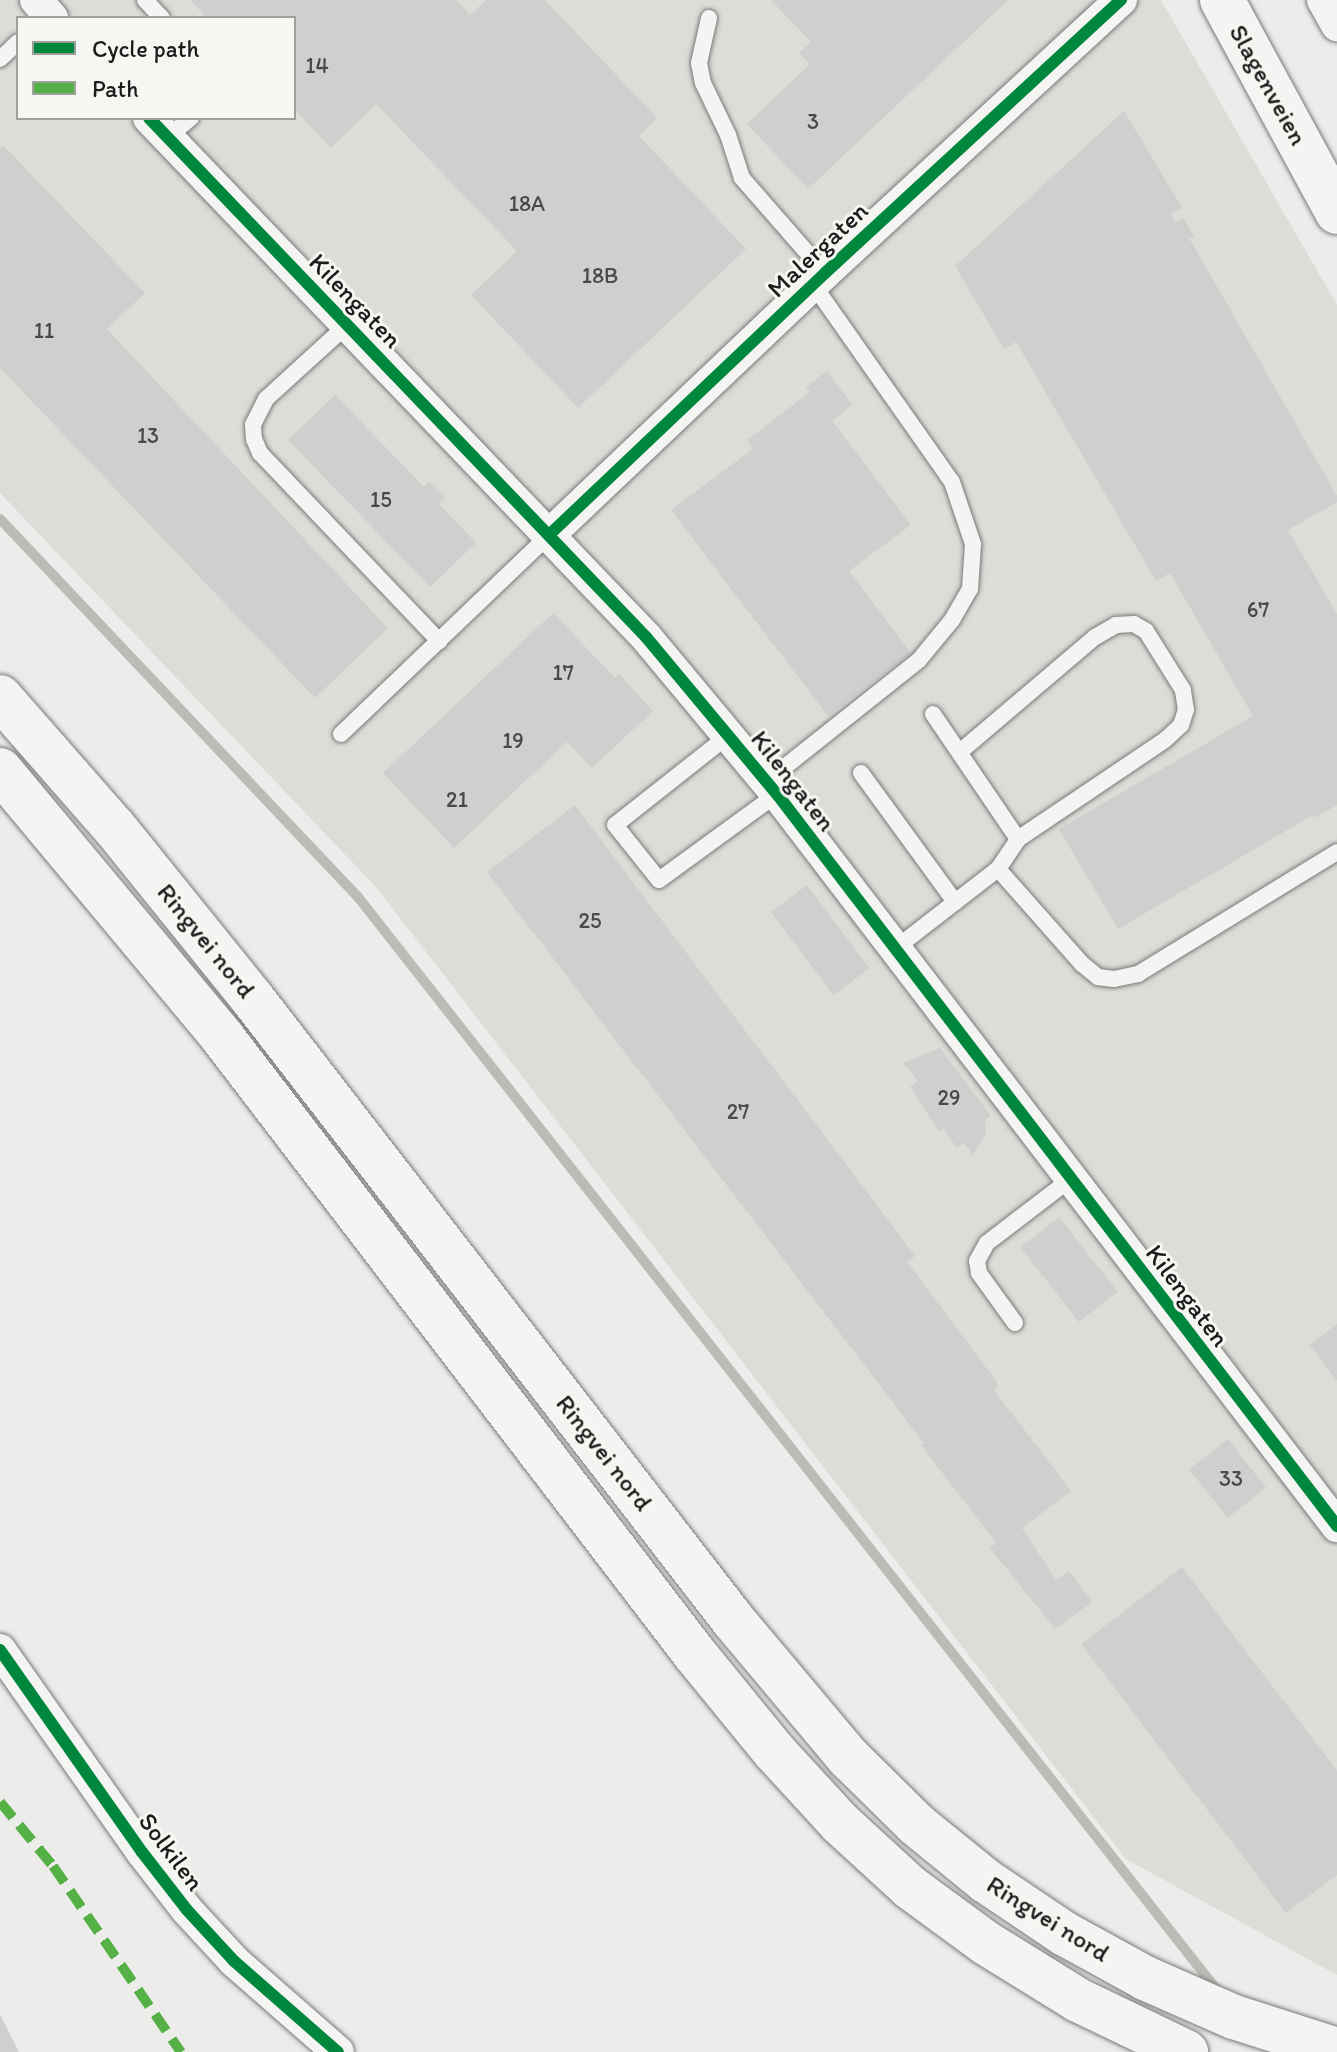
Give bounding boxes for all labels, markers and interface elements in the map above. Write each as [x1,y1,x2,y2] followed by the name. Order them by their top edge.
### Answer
[16,16,296,120] legend
[1222,19,1314,151] street label: Slagenveien
[92,34,199,63] text: Cycle path
[305,53,329,79] house number: 14
[92,74,139,103] text: Path
[807,109,819,135] house number: 3
[509,191,545,217] house number: 18A
[761,196,875,304] street label: Malergaten
[302,247,408,355] street label: Kilengaten
[582,263,618,289] house number: 18B
[34,318,54,344] house number: 11
[137,423,159,449] house number: 13
[370,487,392,513] house number: 15
[1247,597,1269,623] house number: 67
[552,660,574,686] house number: 17
[744,724,842,838] street label: Kilengaten
[502,728,524,754] house number: 19
[446,787,468,813] house number: 21
[150,877,262,1005] street label: Ringvei nord
[578,908,602,934] house number: 25
[937,1085,961,1111] house number: 29
[727,1099,749,1125] house number: 27
[1139,1239,1235,1353] street label: Kilengaten
[549,1389,659,1517] street label: Ringvei nord
[1219,1466,1243,1492] house number: 33
[132,1807,210,1897] street label: Solkilen
[981,1869,1115,1969] street label: Ringvei nord

